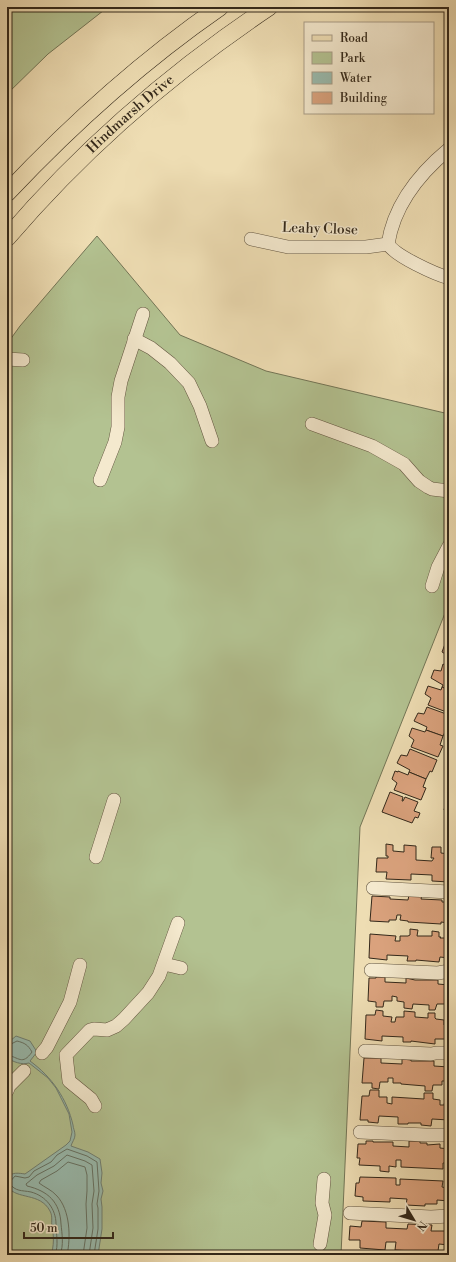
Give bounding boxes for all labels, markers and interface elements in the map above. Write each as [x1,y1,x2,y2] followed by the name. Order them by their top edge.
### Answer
[304,22,434,114] legend
[340,31,368,46] text: Road
[340,51,366,66] text: Park
[83,71,178,158] street label: Hindmarsh Drive
[339,71,372,86] text: Water
[339,91,388,106] text: Building
[282,219,358,239] street label: Leahy Close
[394,1200,434,1240] north arrow
[24,1214,113,1240] scale bar
[413,1218,429,1234] text: N
[30,1221,58,1236] text: 50 m

